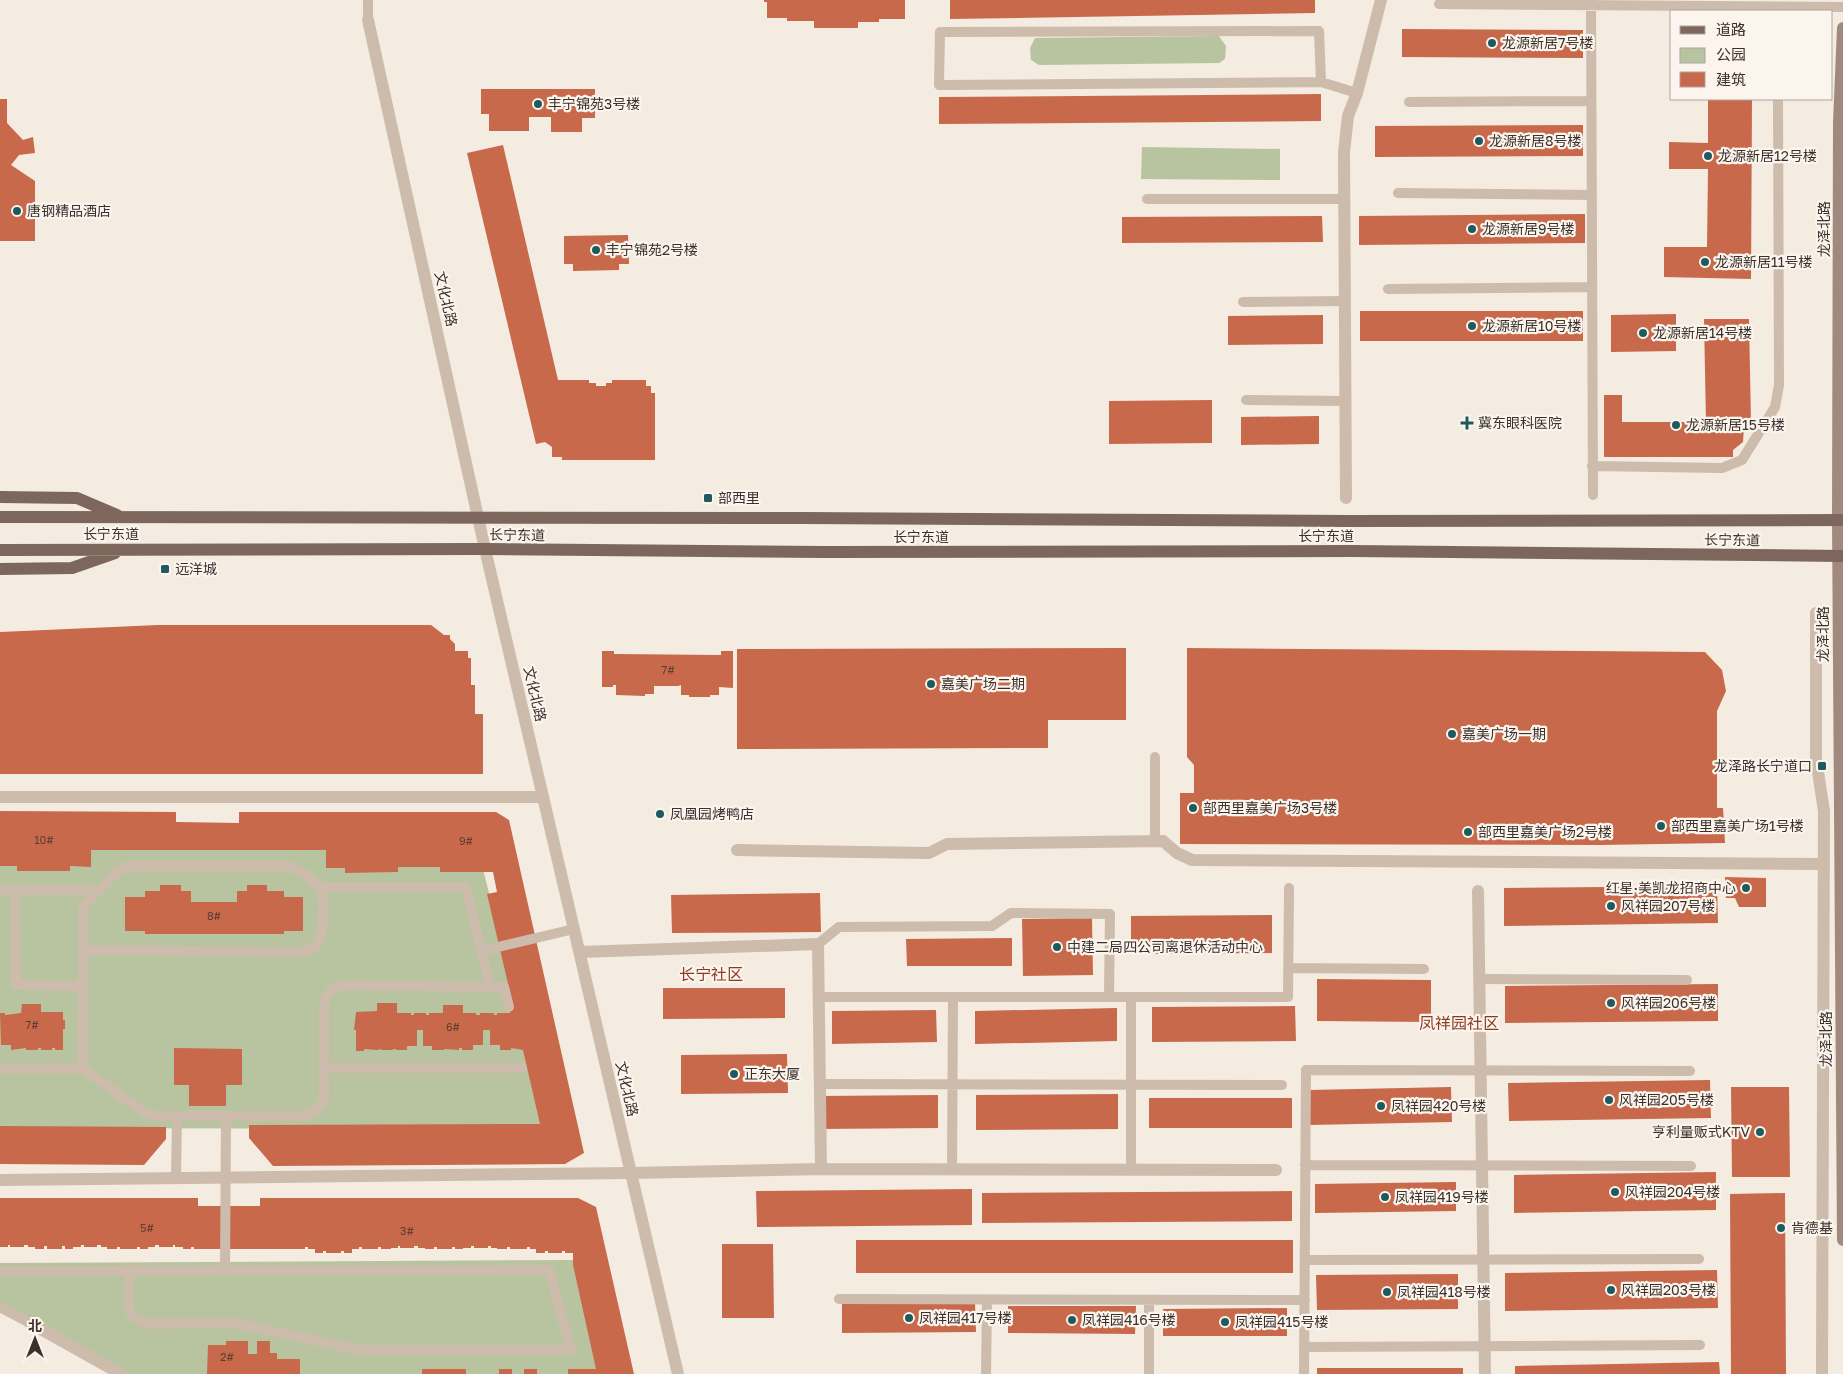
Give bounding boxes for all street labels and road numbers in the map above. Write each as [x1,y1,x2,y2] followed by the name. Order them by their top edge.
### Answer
[1815,201,1832,257] street label: 龙泽北路
[432,270,461,328] street label: 文化北路
[83,525,139,542] street label: 长宁东道
[489,526,545,543] street label: 长宁东道
[1298,527,1354,544] street label: 长宁东道
[893,528,949,545] street label: 长宁东道
[1704,531,1760,548] street label: 长宁东道
[1814,606,1831,662] street label: 龙泽北路
[521,665,550,723] street label: 文化北路
[1817,1011,1834,1067] street label: 龙泽北路
[613,1060,642,1118] street label: 文化北路

